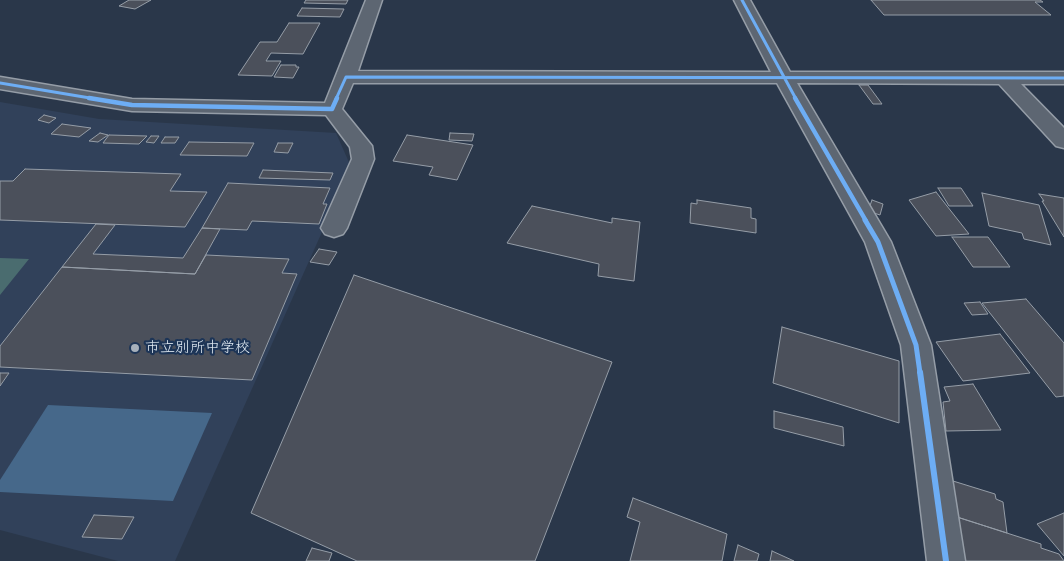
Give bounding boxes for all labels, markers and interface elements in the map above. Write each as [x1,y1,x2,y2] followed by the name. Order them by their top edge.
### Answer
[145,339,250,357] place label: 市立別所中学校
[129,342,141,354] marker: 市立別所中学校

